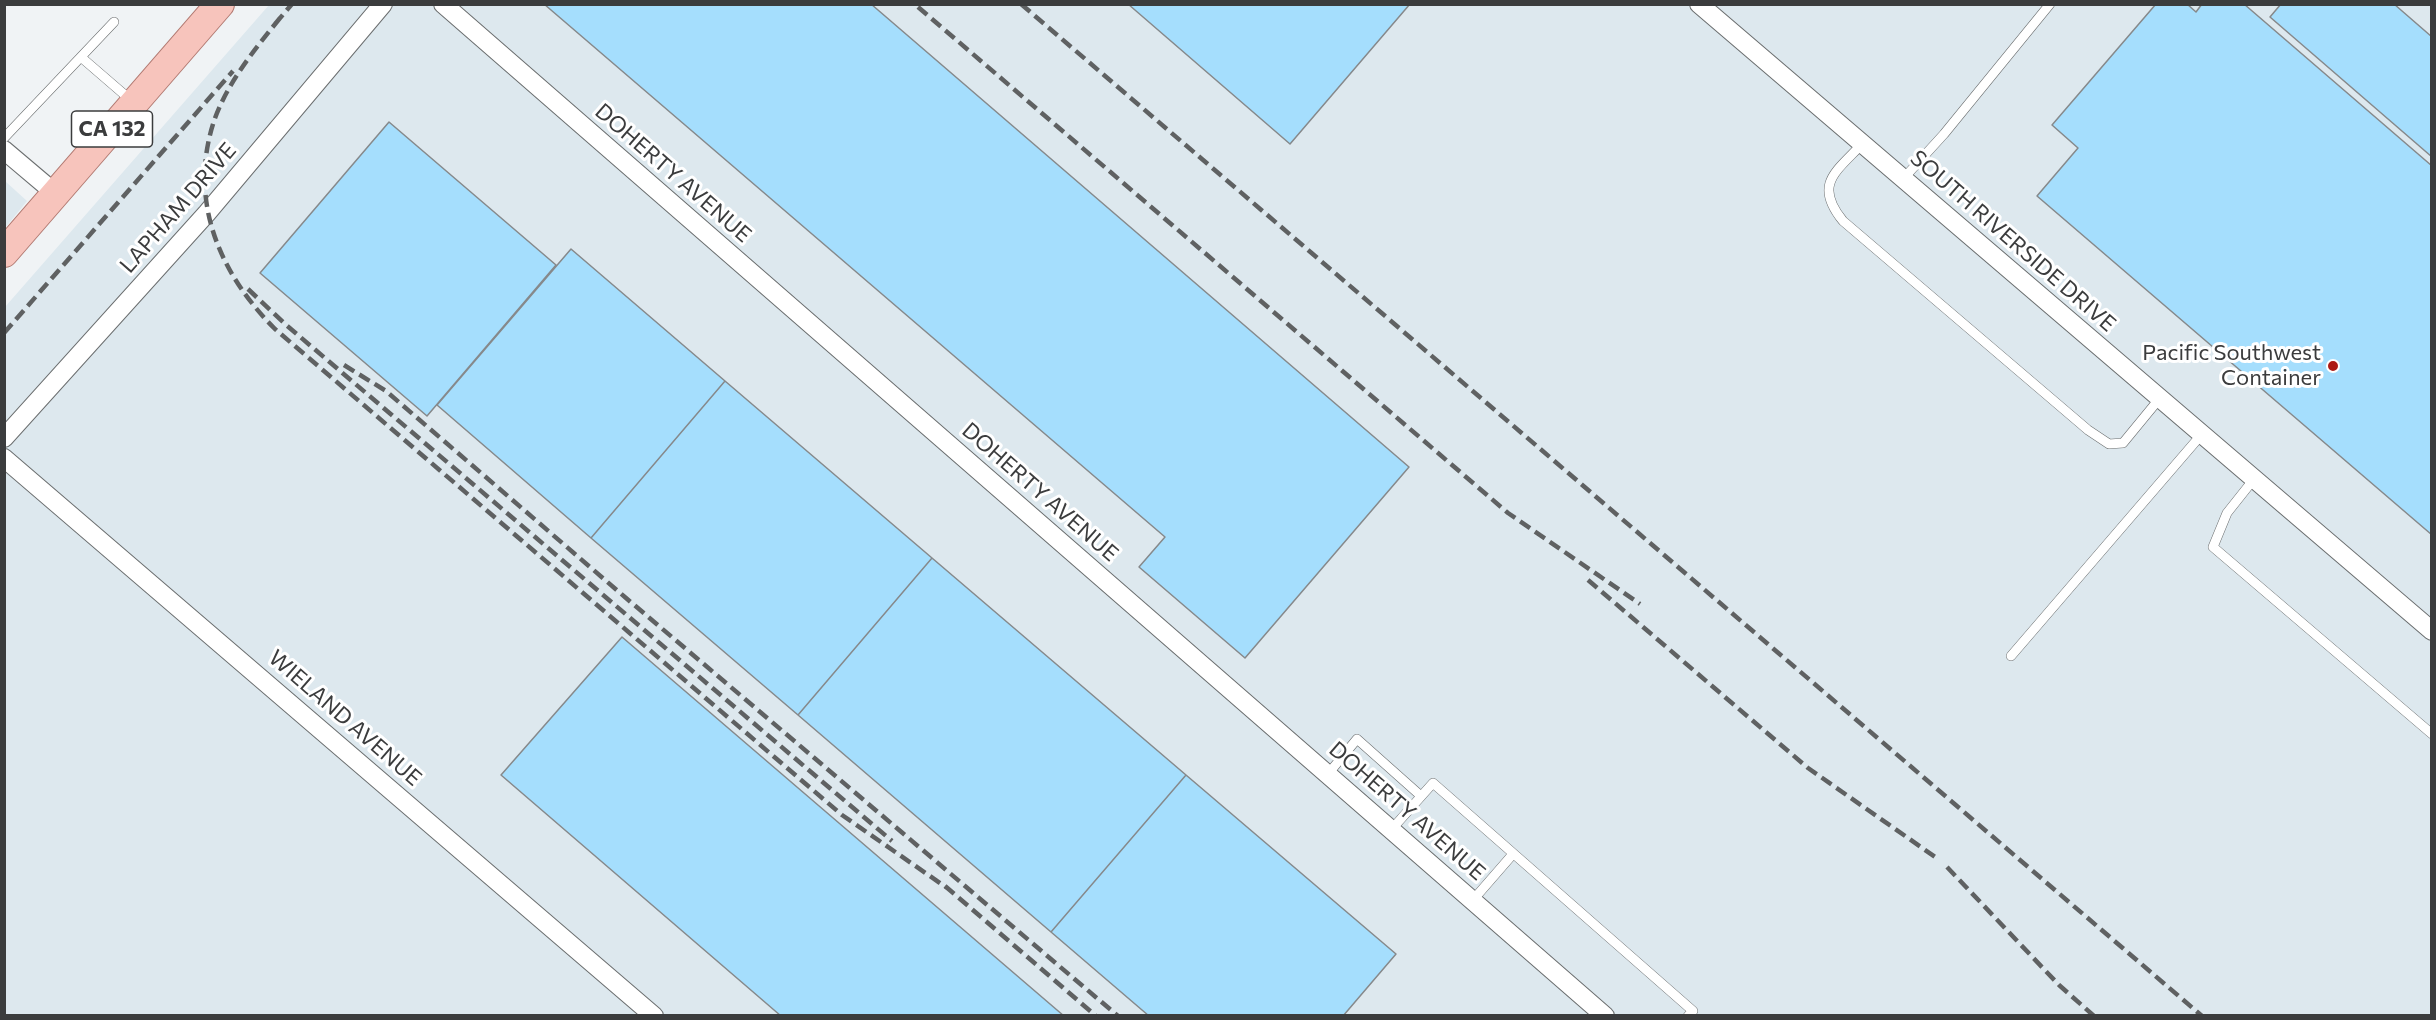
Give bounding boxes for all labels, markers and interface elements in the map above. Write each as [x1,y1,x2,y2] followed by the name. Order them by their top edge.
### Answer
[590,98,756,248] street label: DOHERTY AVENUE
[72,111,152,147] road number: CA 132
[114,138,242,278] street label: LAPHAM DRIVE
[1905,145,2121,337] street label: SOUTH RIVERSIDE DRIVE
[2142,340,2321,392] place label: Pacific Southwest Container
[2326,359,2340,373] marker: Pacific Southwest Container
[957,417,1123,567] street label: DOHERTY AVENUE
[263,644,427,792] street label: WIELAND AVENUE
[1324,736,1490,886] street label: DOHERTY AVENUE

